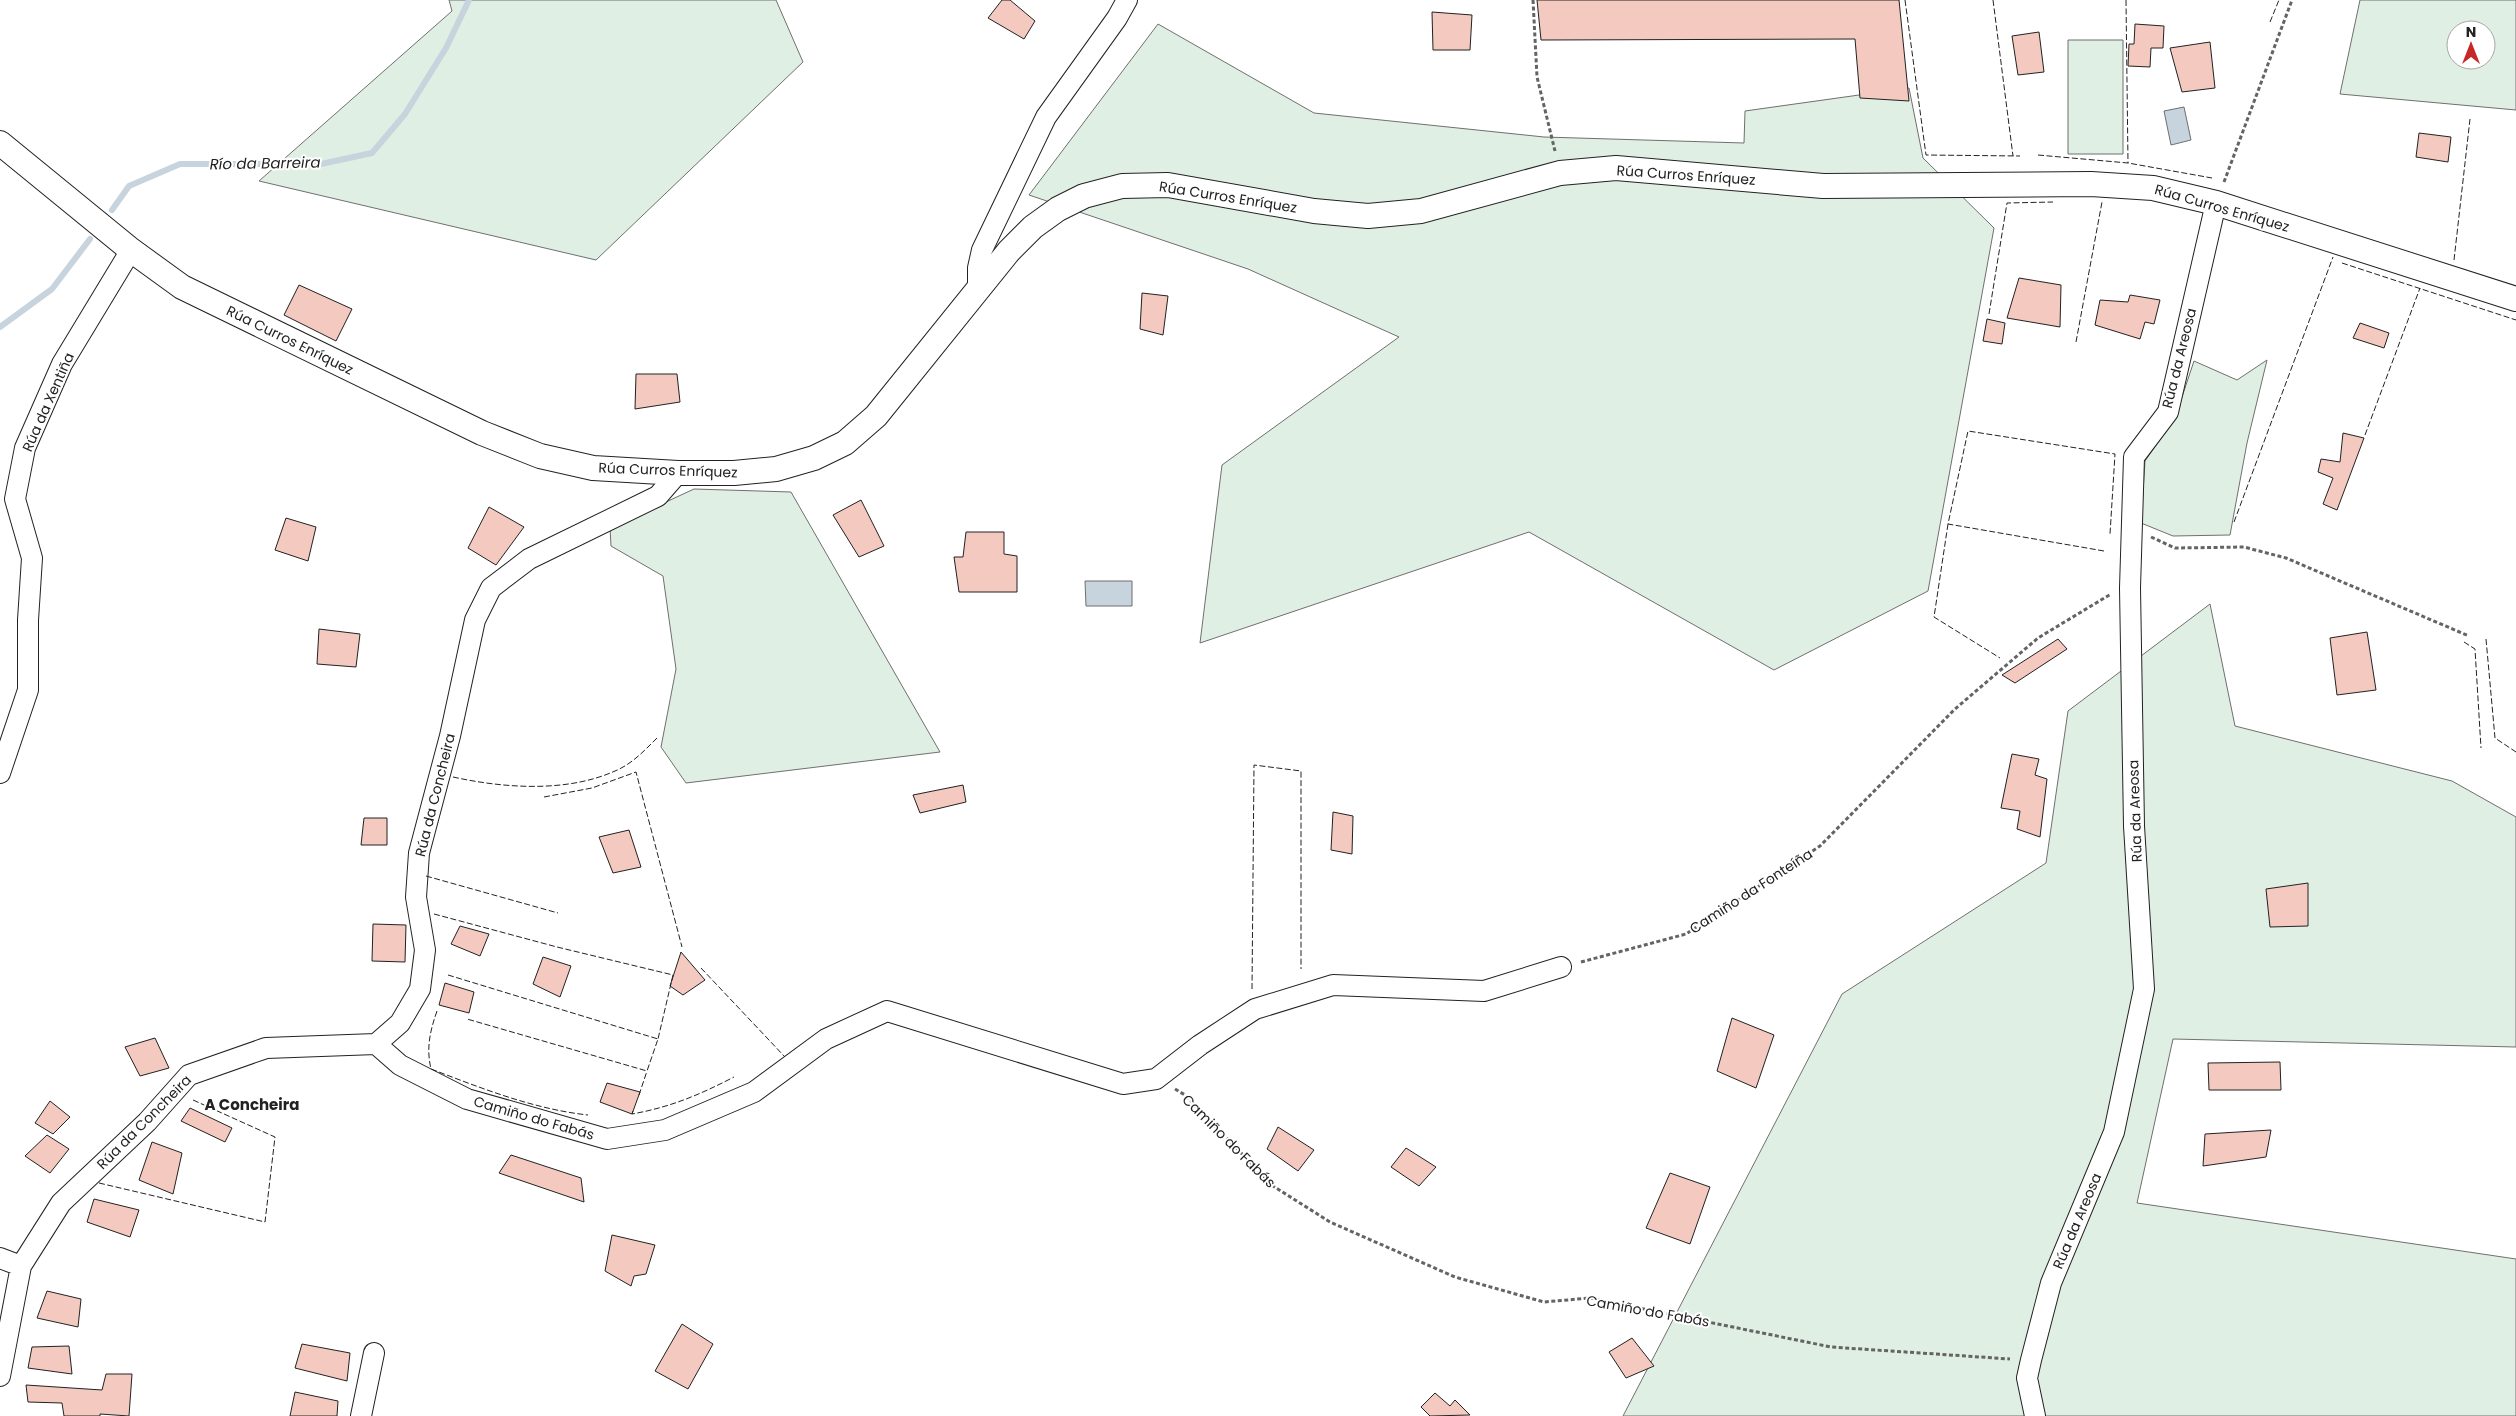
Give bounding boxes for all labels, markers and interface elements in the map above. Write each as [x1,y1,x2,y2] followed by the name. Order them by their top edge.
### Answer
[2446,20,2496,70] north arrow
[2466,22,2476,42] text: N
[209,152,321,174] water label: Río da Barreira
[1616,160,1756,190] street label: Rúa Curros Enríquez
[1158,176,1298,218] street label: Rúa Curros Enríquez
[2152,179,2292,237] street label: Rúa Curros Enríquez
[223,301,357,379] street label: Rúa Curros Enríquez
[2157,306,2201,410] street label: Rúa da Areosa
[17,349,79,455] street label: Rúa da Xentiña
[598,458,738,482] street label: Rúa Curros Enríquez
[410,731,460,859] street label: Rúa da Concheira
[2123,759,2147,863] street label: Rúa da Areosa
[1686,844,1816,938] street label: Camiño da Fonteíña
[92,1070,196,1174] street label: Rúa da Concheira
[1178,1090,1280,1192] street label: Camiño do Fabás
[471,1091,597,1145] street label: Camiño do Fabás
[205,1094,299,1115] district label: A Concheira
[2048,1170,2106,1272] street label: Rúa da Areosa
[1585,1290,1711,1332] street label: Camiño do Fabás

